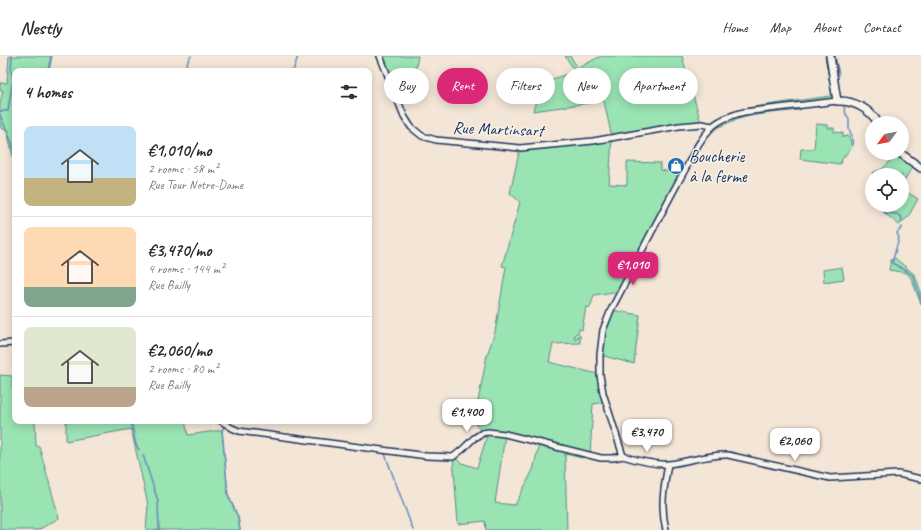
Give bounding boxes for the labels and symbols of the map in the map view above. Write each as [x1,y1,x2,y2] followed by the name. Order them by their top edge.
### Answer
[865,116,909,160] north arrow
[452,117,546,141] street label: Rue Martinsart
[689,146,748,187] place label: Boucherie à la ferme
[666,156,686,176] shop icon: Boucherie à la ferme
[600,252,666,286] pin: €1,010
[434,399,500,433] pin: €1,400
[614,419,680,453] pin: €3,470
[762,428,828,462] pin: €2,060

